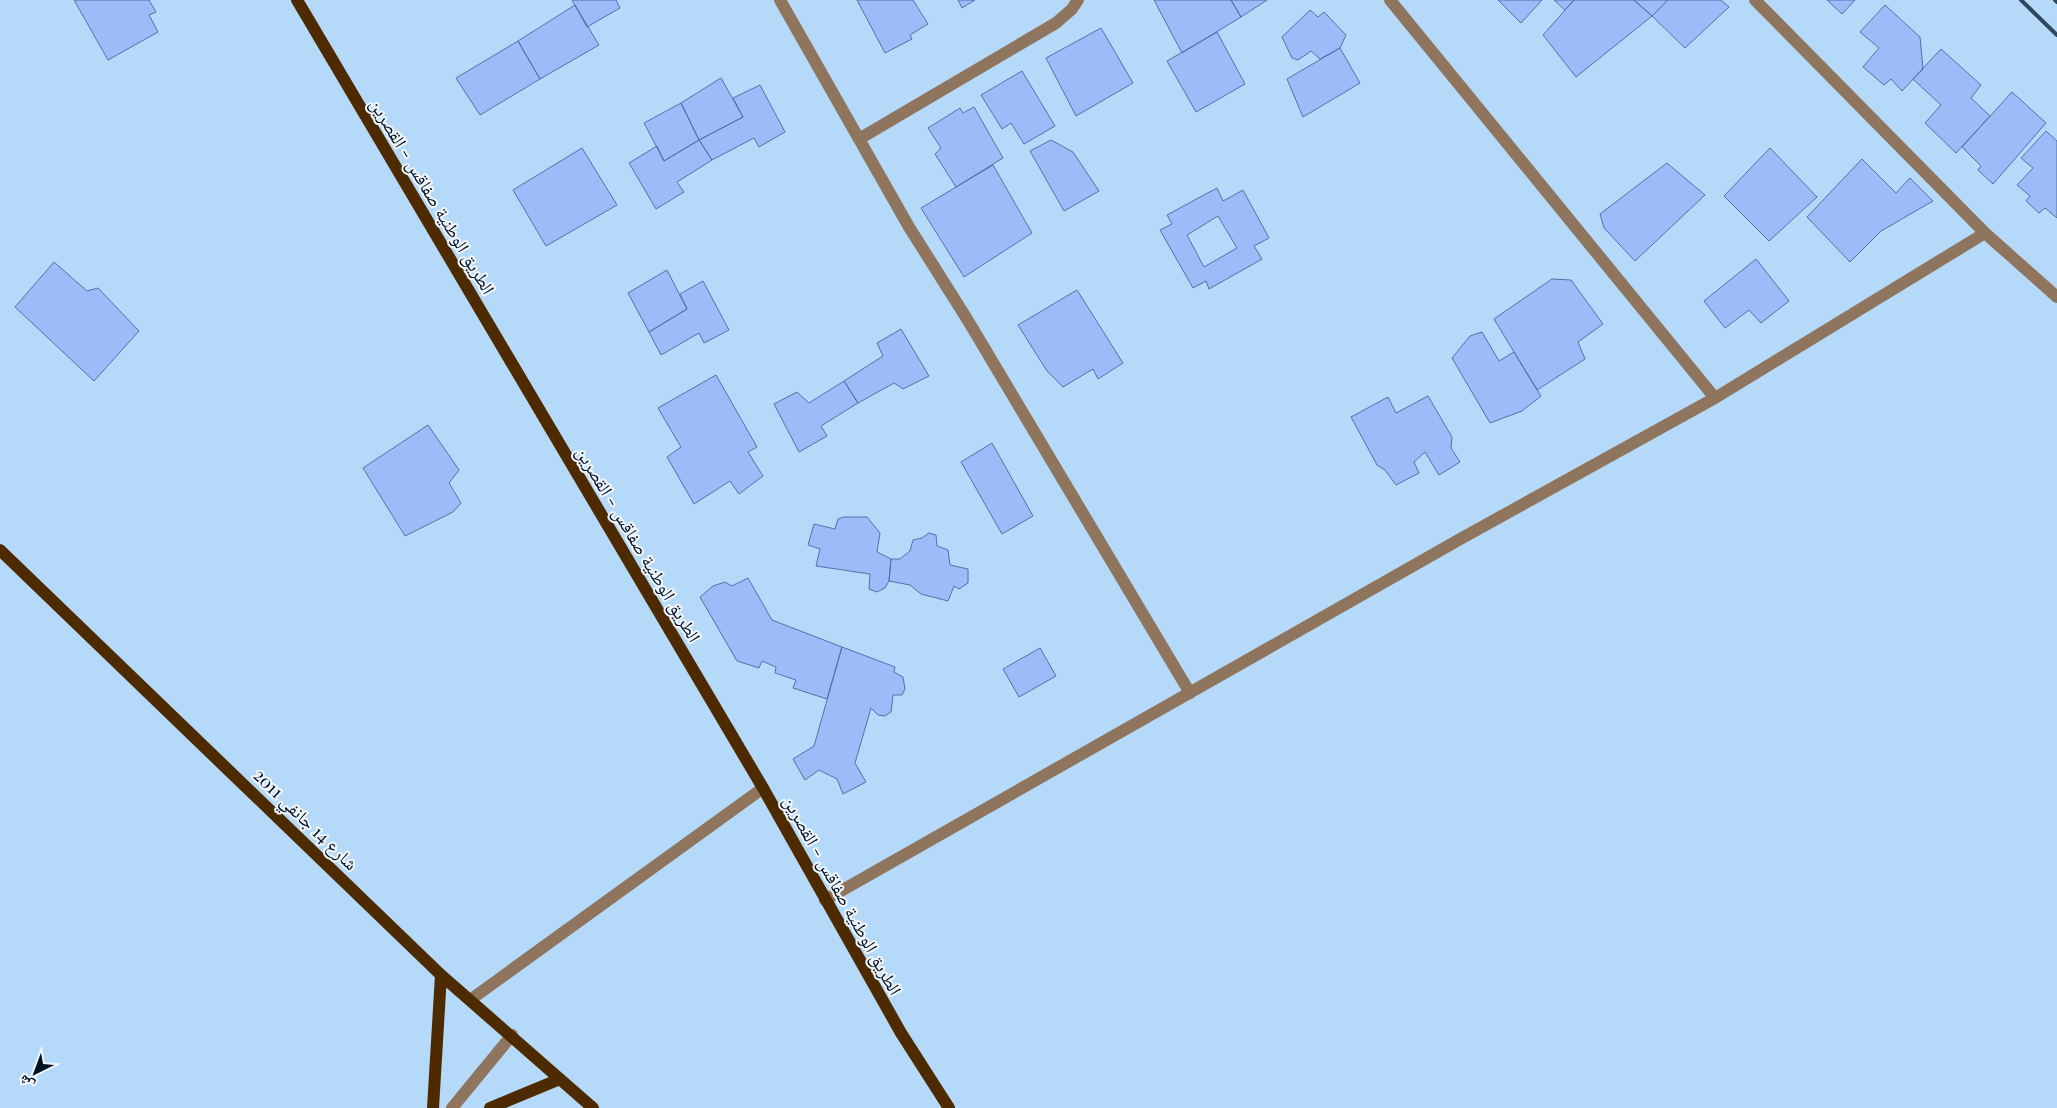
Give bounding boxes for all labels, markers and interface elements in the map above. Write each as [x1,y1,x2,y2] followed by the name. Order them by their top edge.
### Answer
[365,94,501,298] street label: الطريق الوطنية صفاقس - القصرين
[571,442,707,646] street label: الطريق الوطنية صفاقس - القصرين
[246,763,363,878] street label: شارع 14 جانفي 2011
[778,791,908,999] street label: الطريق الوطنية صفاقس - القصرين
[10,1048,60,1098] north arrow
[14,1071,38,1095] text: ش

